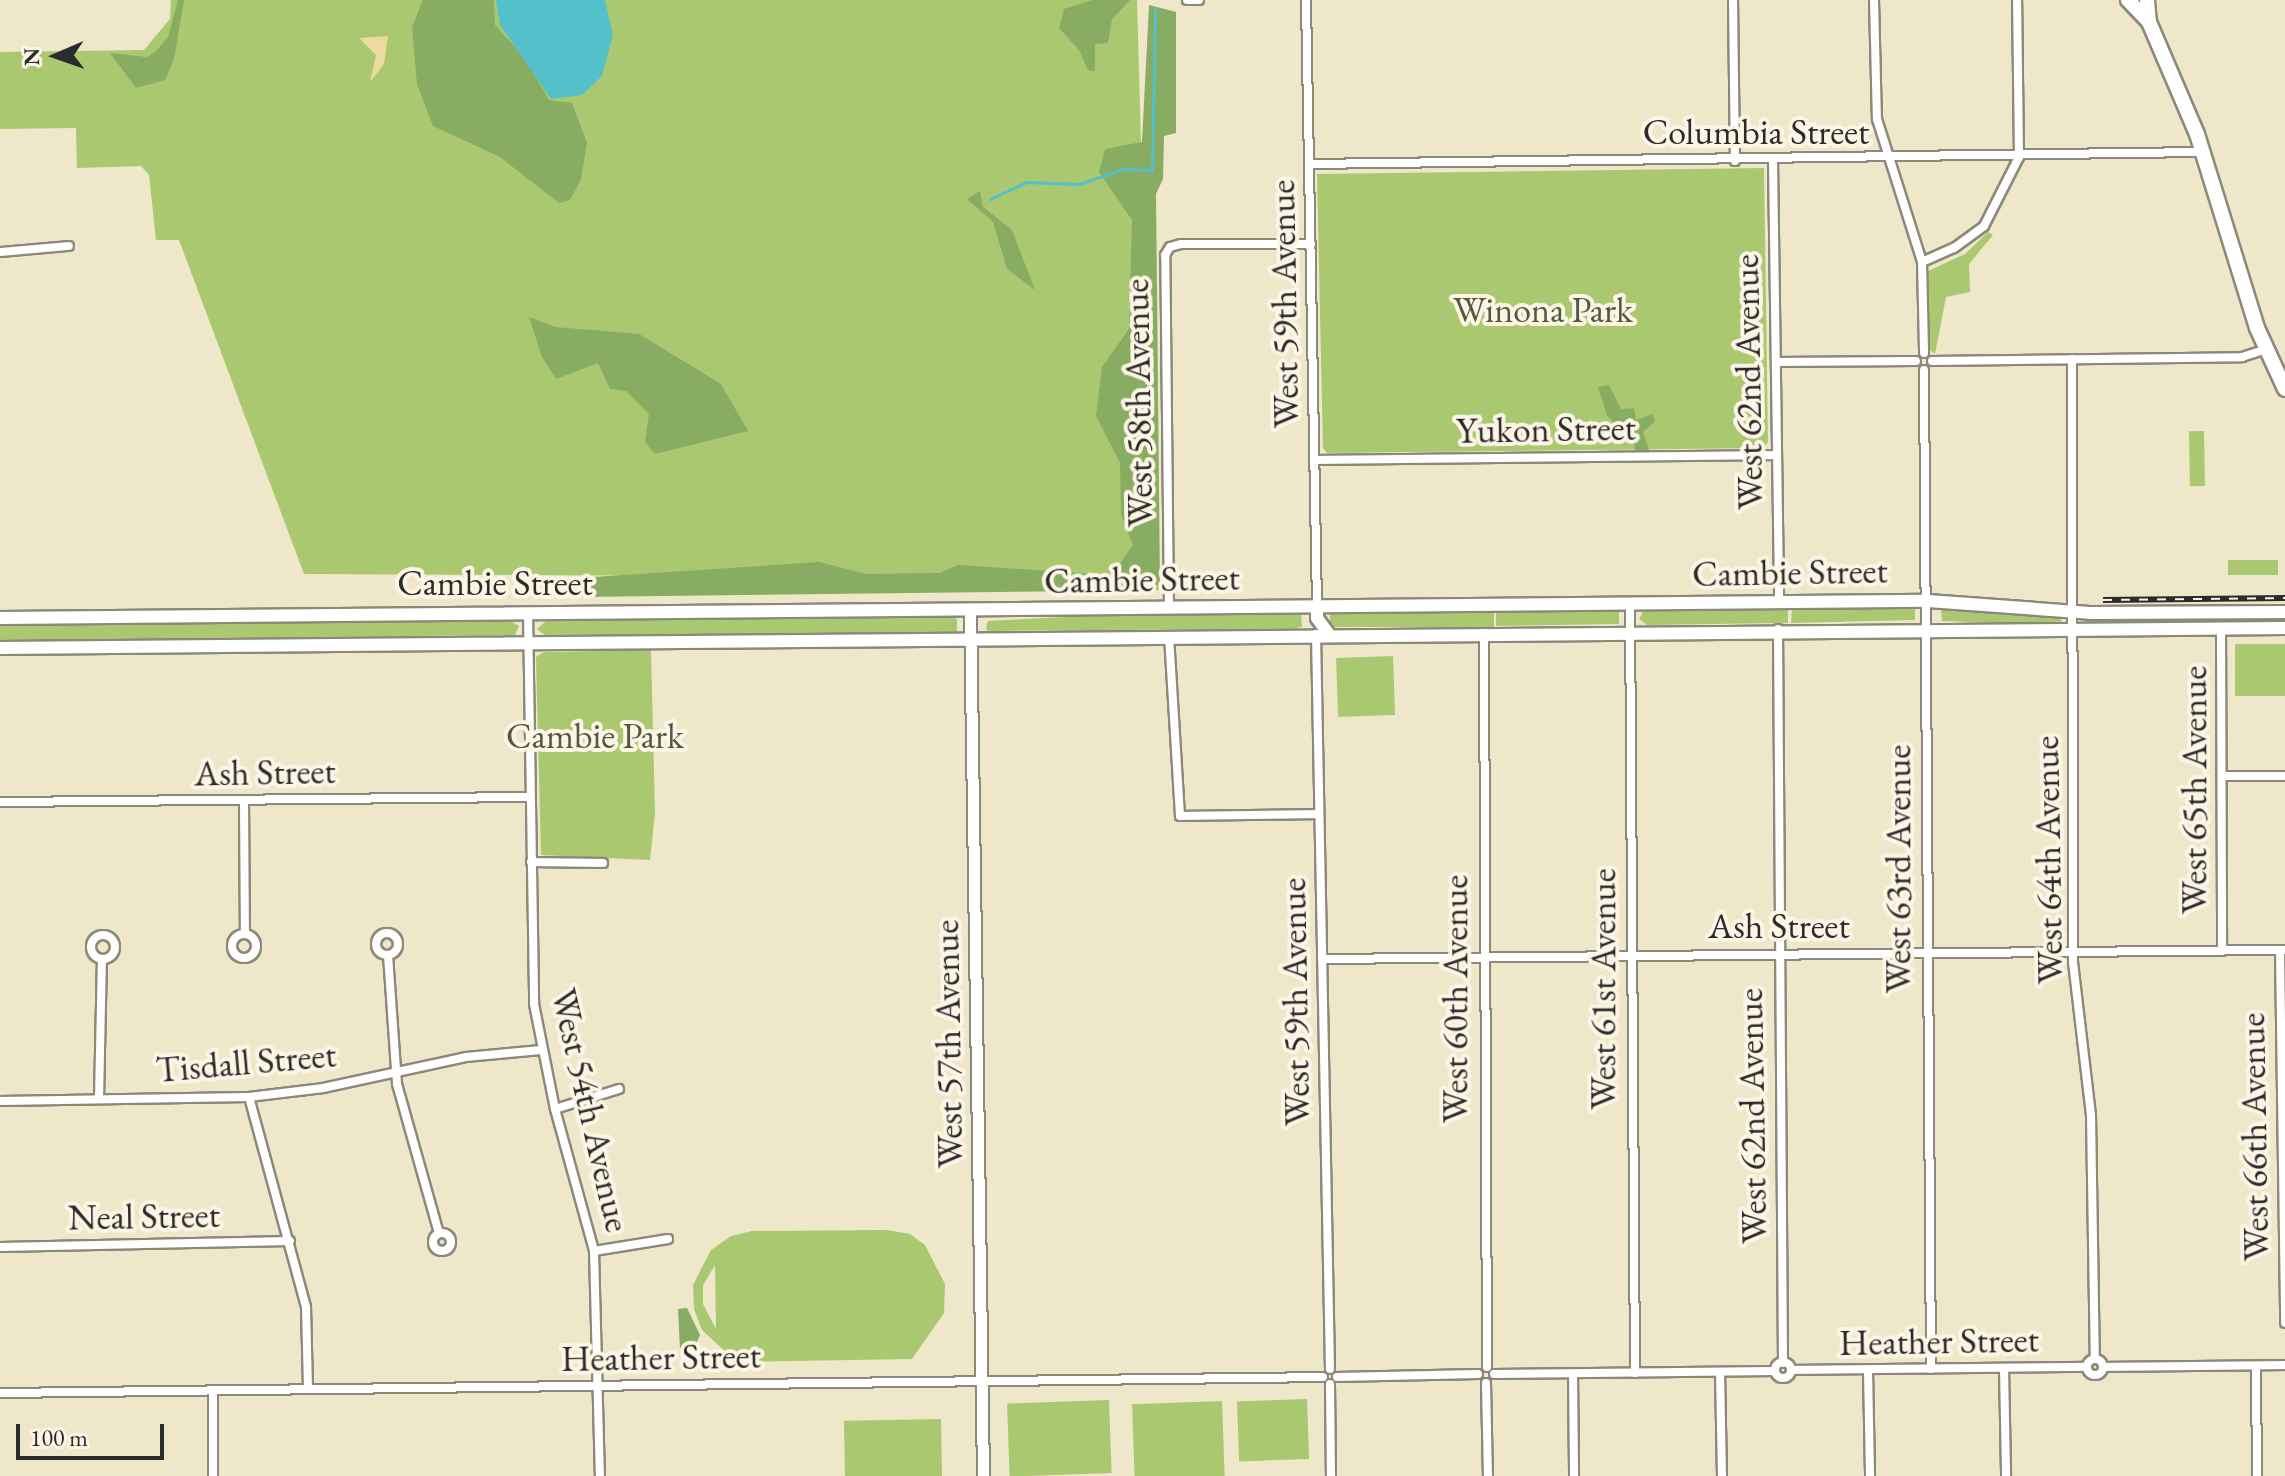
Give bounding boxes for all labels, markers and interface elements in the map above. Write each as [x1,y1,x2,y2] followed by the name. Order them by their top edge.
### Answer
[16,16,96,96] north arrow
[17,47,46,66] text: N
[1643,110,1869,154] street label: Columbia Street
[1260,179,1308,429] street label: West 59th Avenue
[1724,254,1772,510] street label: West 62nd Avenue
[1114,278,1162,528] street label: West 58th Avenue
[1453,288,1633,332] park label: Winona Park
[1456,406,1636,452] street label: Yukon Street
[1692,549,1888,595] street label: Cambie Street
[1044,556,1240,602] street label: Cambie Street
[397,561,593,605] street label: Cambie Street
[2172,666,2216,914] street label: West 65th Avenue
[506,714,684,758] park label: Cambie Park
[2024,735,2072,985] street label: West 64th Avenue
[1876,745,1920,993] street label: West 63rd Avenue
[194,749,336,795] street label: Ash Street
[1581,868,1625,1110] street label: West 61st Avenue
[1433,875,1477,1123] street label: West 60th Avenue
[1271,877,1319,1127] street label: West 59th Avenue
[1708,904,1850,948] street label: Ash Street
[924,919,972,1169] street label: West 57th Avenue
[542,984,640,1236] street label: West 54th Avenue
[1728,988,1776,1244] street label: West 62nd Avenue
[2230,1012,2278,1262] street label: West 66th Avenue
[154,1033,338,1091] street label: Tisdall Street
[68,1193,220,1239] street label: Neal Street
[1839,1318,2039,1364] street label: Heather Street
[561,1334,761,1380] street label: Heather Street
[20,1408,168,1458] scale bar
[30,1422,88,1453] text: 100 m

